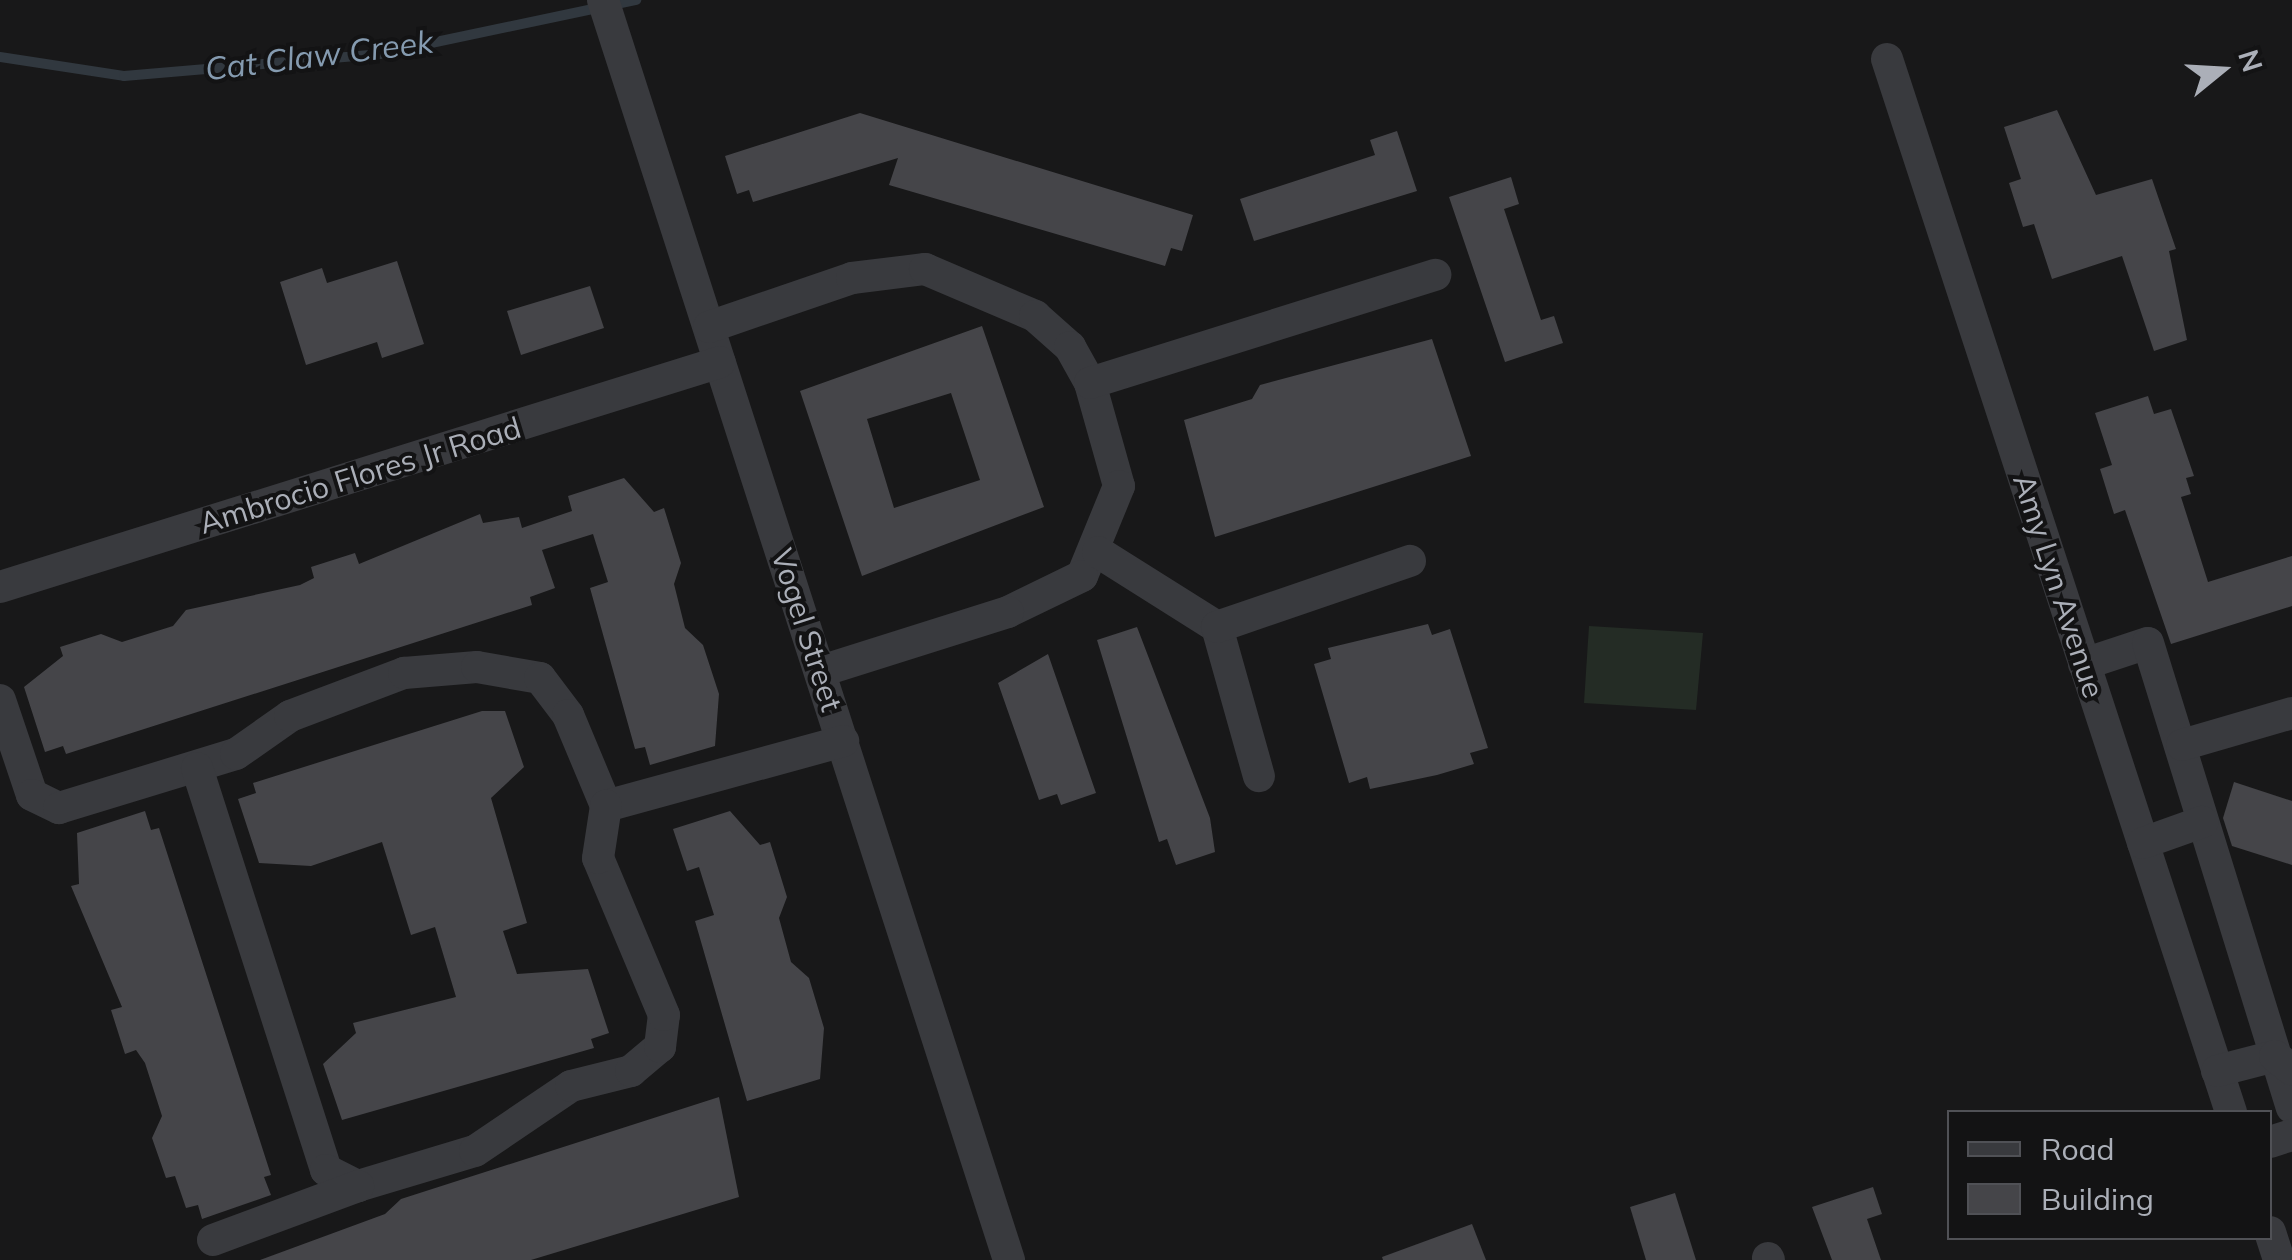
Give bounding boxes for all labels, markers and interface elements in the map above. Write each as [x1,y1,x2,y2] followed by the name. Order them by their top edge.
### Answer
[2172,20,2272,120] north arrow
[203,22,435,88] water label: Cat Claw Creek
[2231,45,2271,76] text: N
[195,409,525,541] street label: Ambrocio Flores Jr Road
[2006,470,2112,702] street label: Amy Lyn Avenue
[764,544,850,716] street label: Vogel Street
[1947,1110,2272,1240] legend
[2041,1130,2115,1168] text: Road
[2041,1180,2154,1218] text: Building

